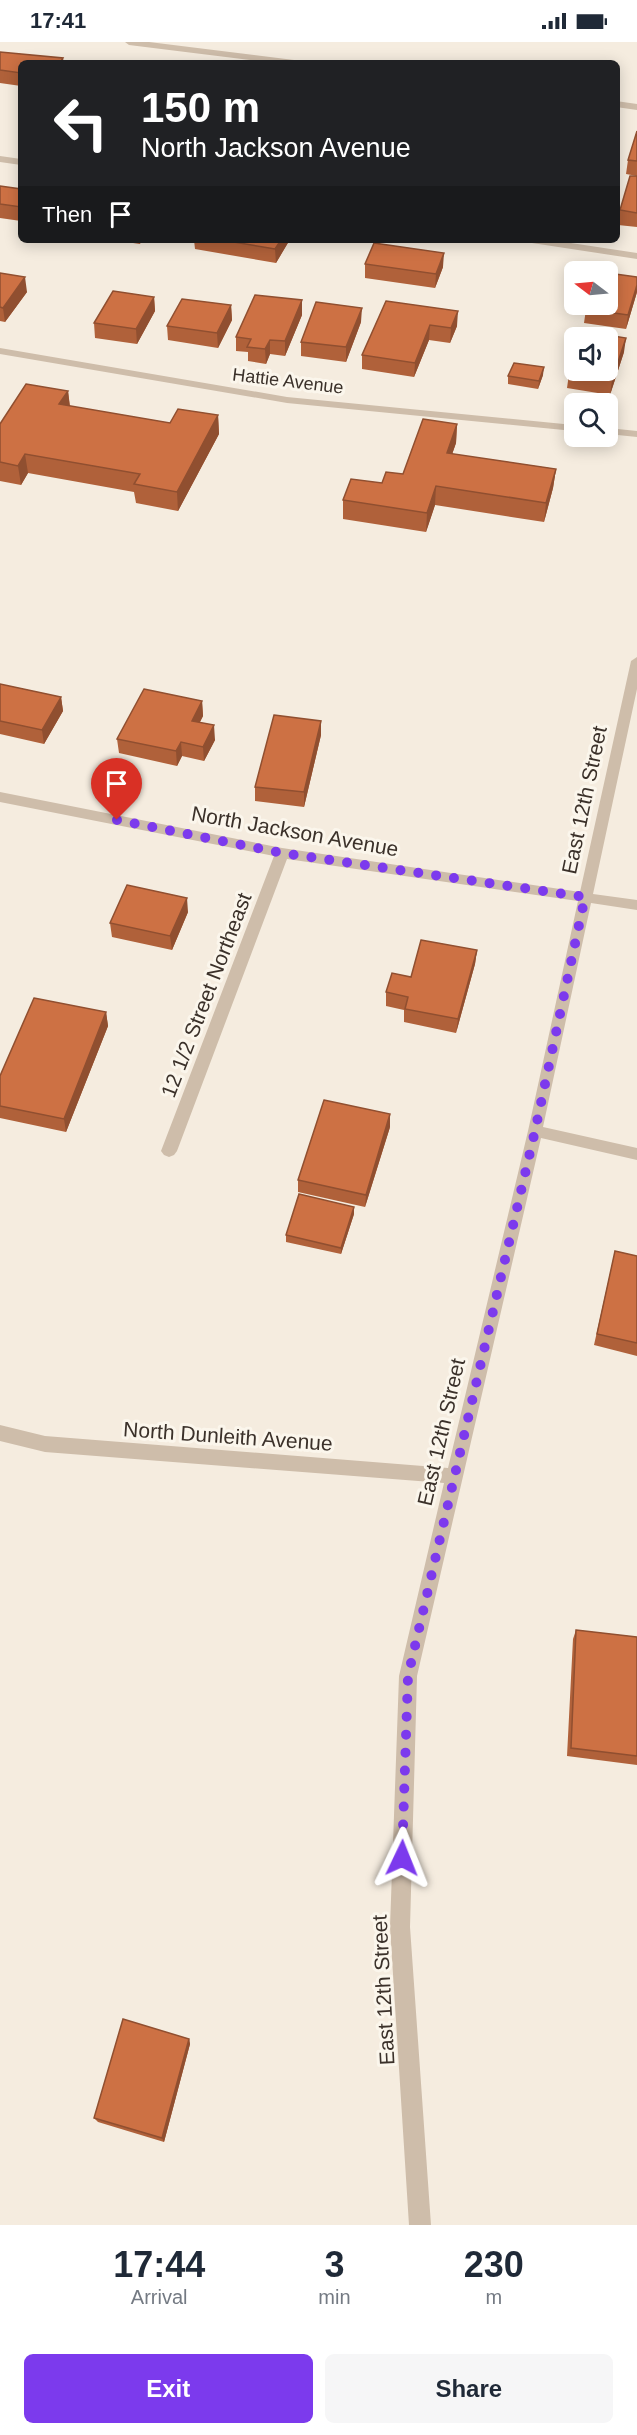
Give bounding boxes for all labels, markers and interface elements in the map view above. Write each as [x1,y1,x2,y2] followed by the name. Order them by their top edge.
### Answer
[30,8,86,33] text: 17:41
[42,84,120,162] icon: left
[141,84,260,131] text: 150 m
[141,133,411,163] text: North Jackson Avenue
[104,198,137,231] icon: arrive
[42,202,92,227] text: Then
[564,261,618,315] north arrow
[564,261,618,447] map controls
[564,327,618,381] button: sound
[231,364,345,398] street label: Hattie Avenue
[564,393,618,447] button: search
[557,724,611,876] street label: East 12th Street
[91,758,142,820] pin
[100,767,133,800] icon: arrive
[190,801,400,861] street label: North Jackson Avenue
[156,889,256,1100] street label: 12 1/2 Street Northeast
[413,1356,469,1508] street label: East 12th Street
[123,1417,333,1455] street label: North Dunleith Avenue
[370,1826,434,1890] position arrow
[368,1914,398,2066] street label: East 12th Street
[113,2244,205,2285] text: 17:44
[324,2244,344,2285] text: 3
[464,2244,524,2285] text: 230
[131,2286,188,2308] text: Arrival
[318,2286,351,2308] text: min
[485,2286,502,2308] text: m
[24,2354,313,2423] button: Exit
[325,2354,613,2423] button: Share

